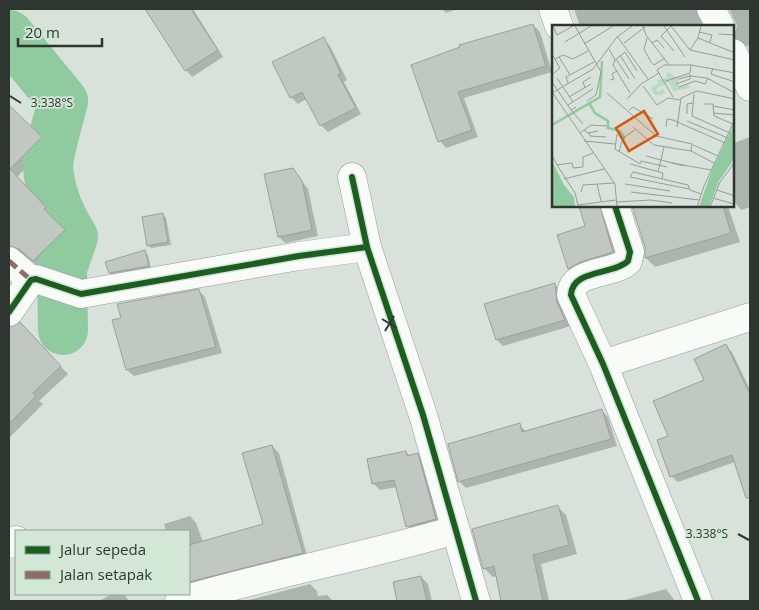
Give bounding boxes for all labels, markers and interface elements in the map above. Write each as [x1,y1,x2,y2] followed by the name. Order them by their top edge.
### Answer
[18,15,101,47] scale bar
[25,22,60,42] text: 20 m
[552,25,734,208] inset map
[31,94,73,111] text: 3.338°S
[686,525,728,542] text: 3.338°S
[15,530,190,595] legend
[58,539,146,559] text: Jalur sepeda
[58,564,152,584] text: Jalan setapak

